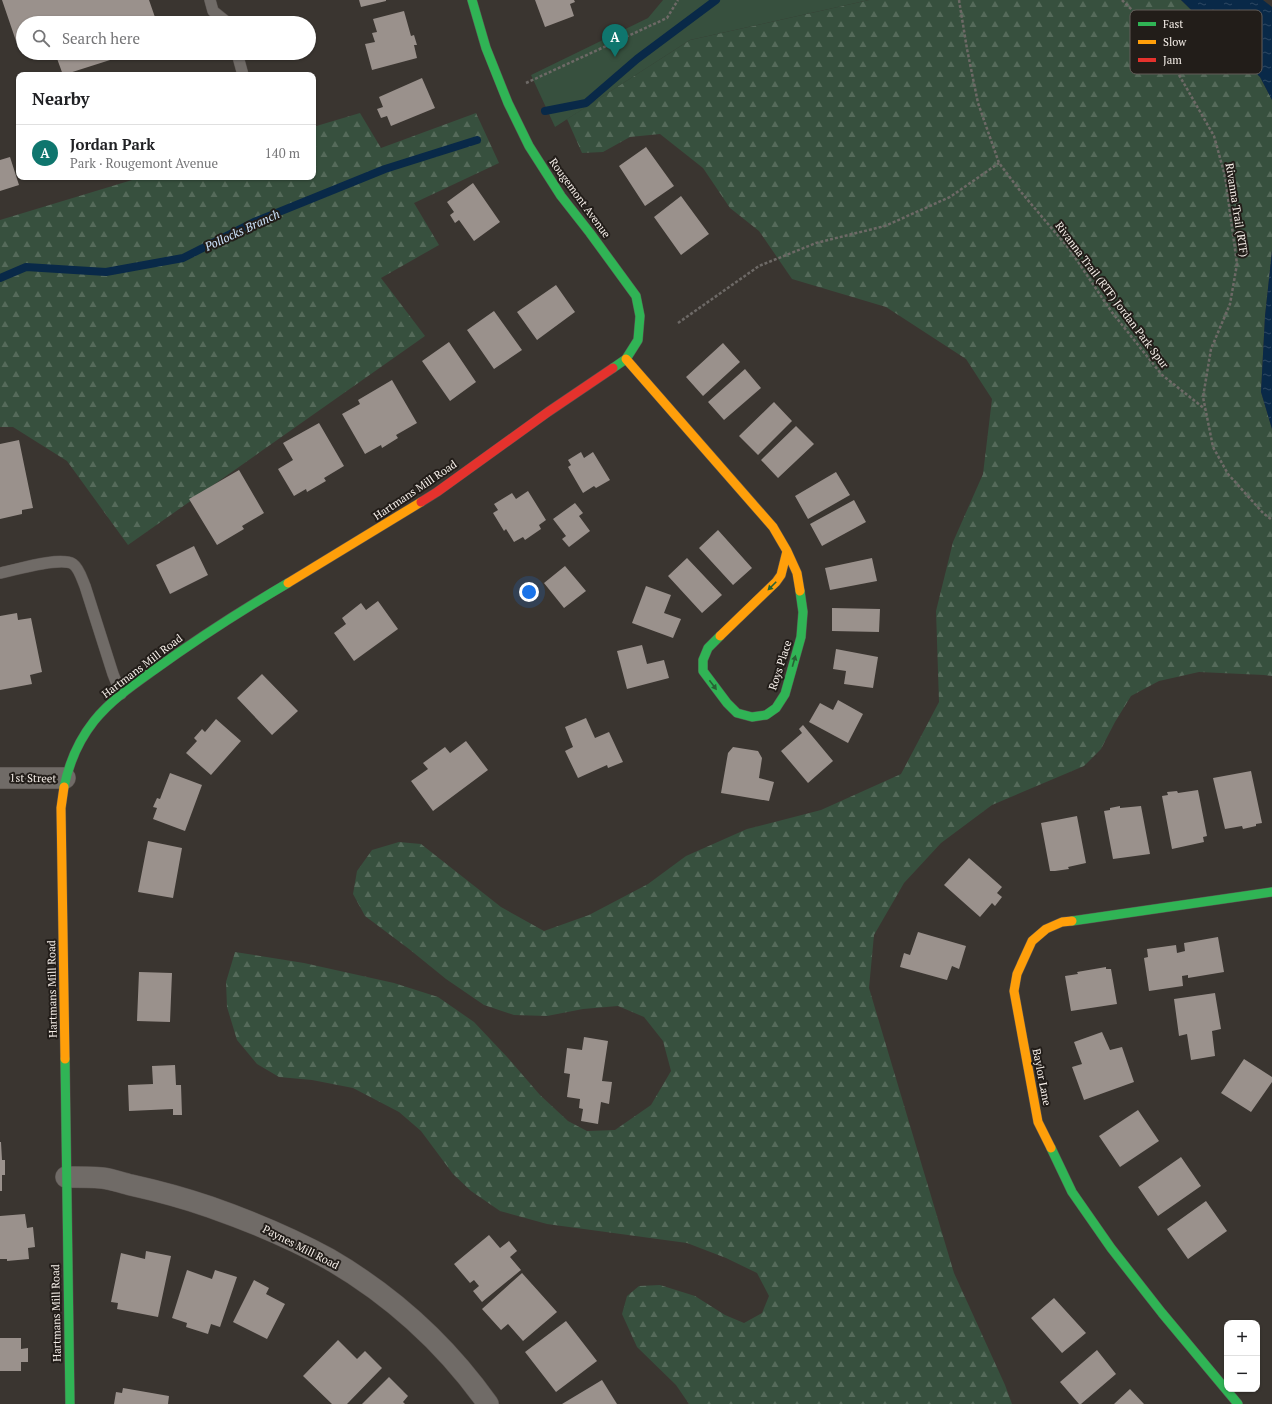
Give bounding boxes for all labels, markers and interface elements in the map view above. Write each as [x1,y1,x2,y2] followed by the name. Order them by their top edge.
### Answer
[1130,10,1262,74] legend
[16,16,316,60] search box
[1163,17,1183,31] text: Fast
[602,24,628,57] pin: A
[30,27,52,49] icon: search
[62,28,140,48] text: Search here
[1163,35,1187,49] text: Slow
[1163,53,1182,67] text: Jam
[32,87,90,110] text: Nearby
[70,134,155,154] text: Jordan Park
[40,144,50,162] text: A
[265,144,300,162] text: 140 m
[70,154,218,172] text: Park · Rougemont Avenue
[546,155,614,241] street label: Rougemont Avenue
[1223,162,1251,258] street label: Rivanna Trail (RTF)
[201,206,282,254] water label: Pollocks Branch
[1052,219,1172,372] street label: Rivanna Trail (RTF) Jordan Park Spur
[371,457,459,523] street label: Hartmans Mill Road
[767,581,777,591] one-way arrow
[519,582,539,602] your location
[99,631,185,701] street label: Hartmans Mill Road
[765,638,795,692] street label: Roys Place
[791,655,797,667] one-way arrow
[709,679,717,690] one-way arrow
[10,771,56,785] street label: 1st Street
[44,940,60,1038] street label: Hartmans Mill Road
[1030,1047,1054,1107] street label: Baylor Lane
[260,1222,342,1272] street label: Paynes Mill Road
[48,1264,64,1362] street label: Hartmans Mill Road
[1224,1320,1260,1392] map controls
[1224,1320,1260,1356] button: +
[1224,1356,1260,1392] button: −

